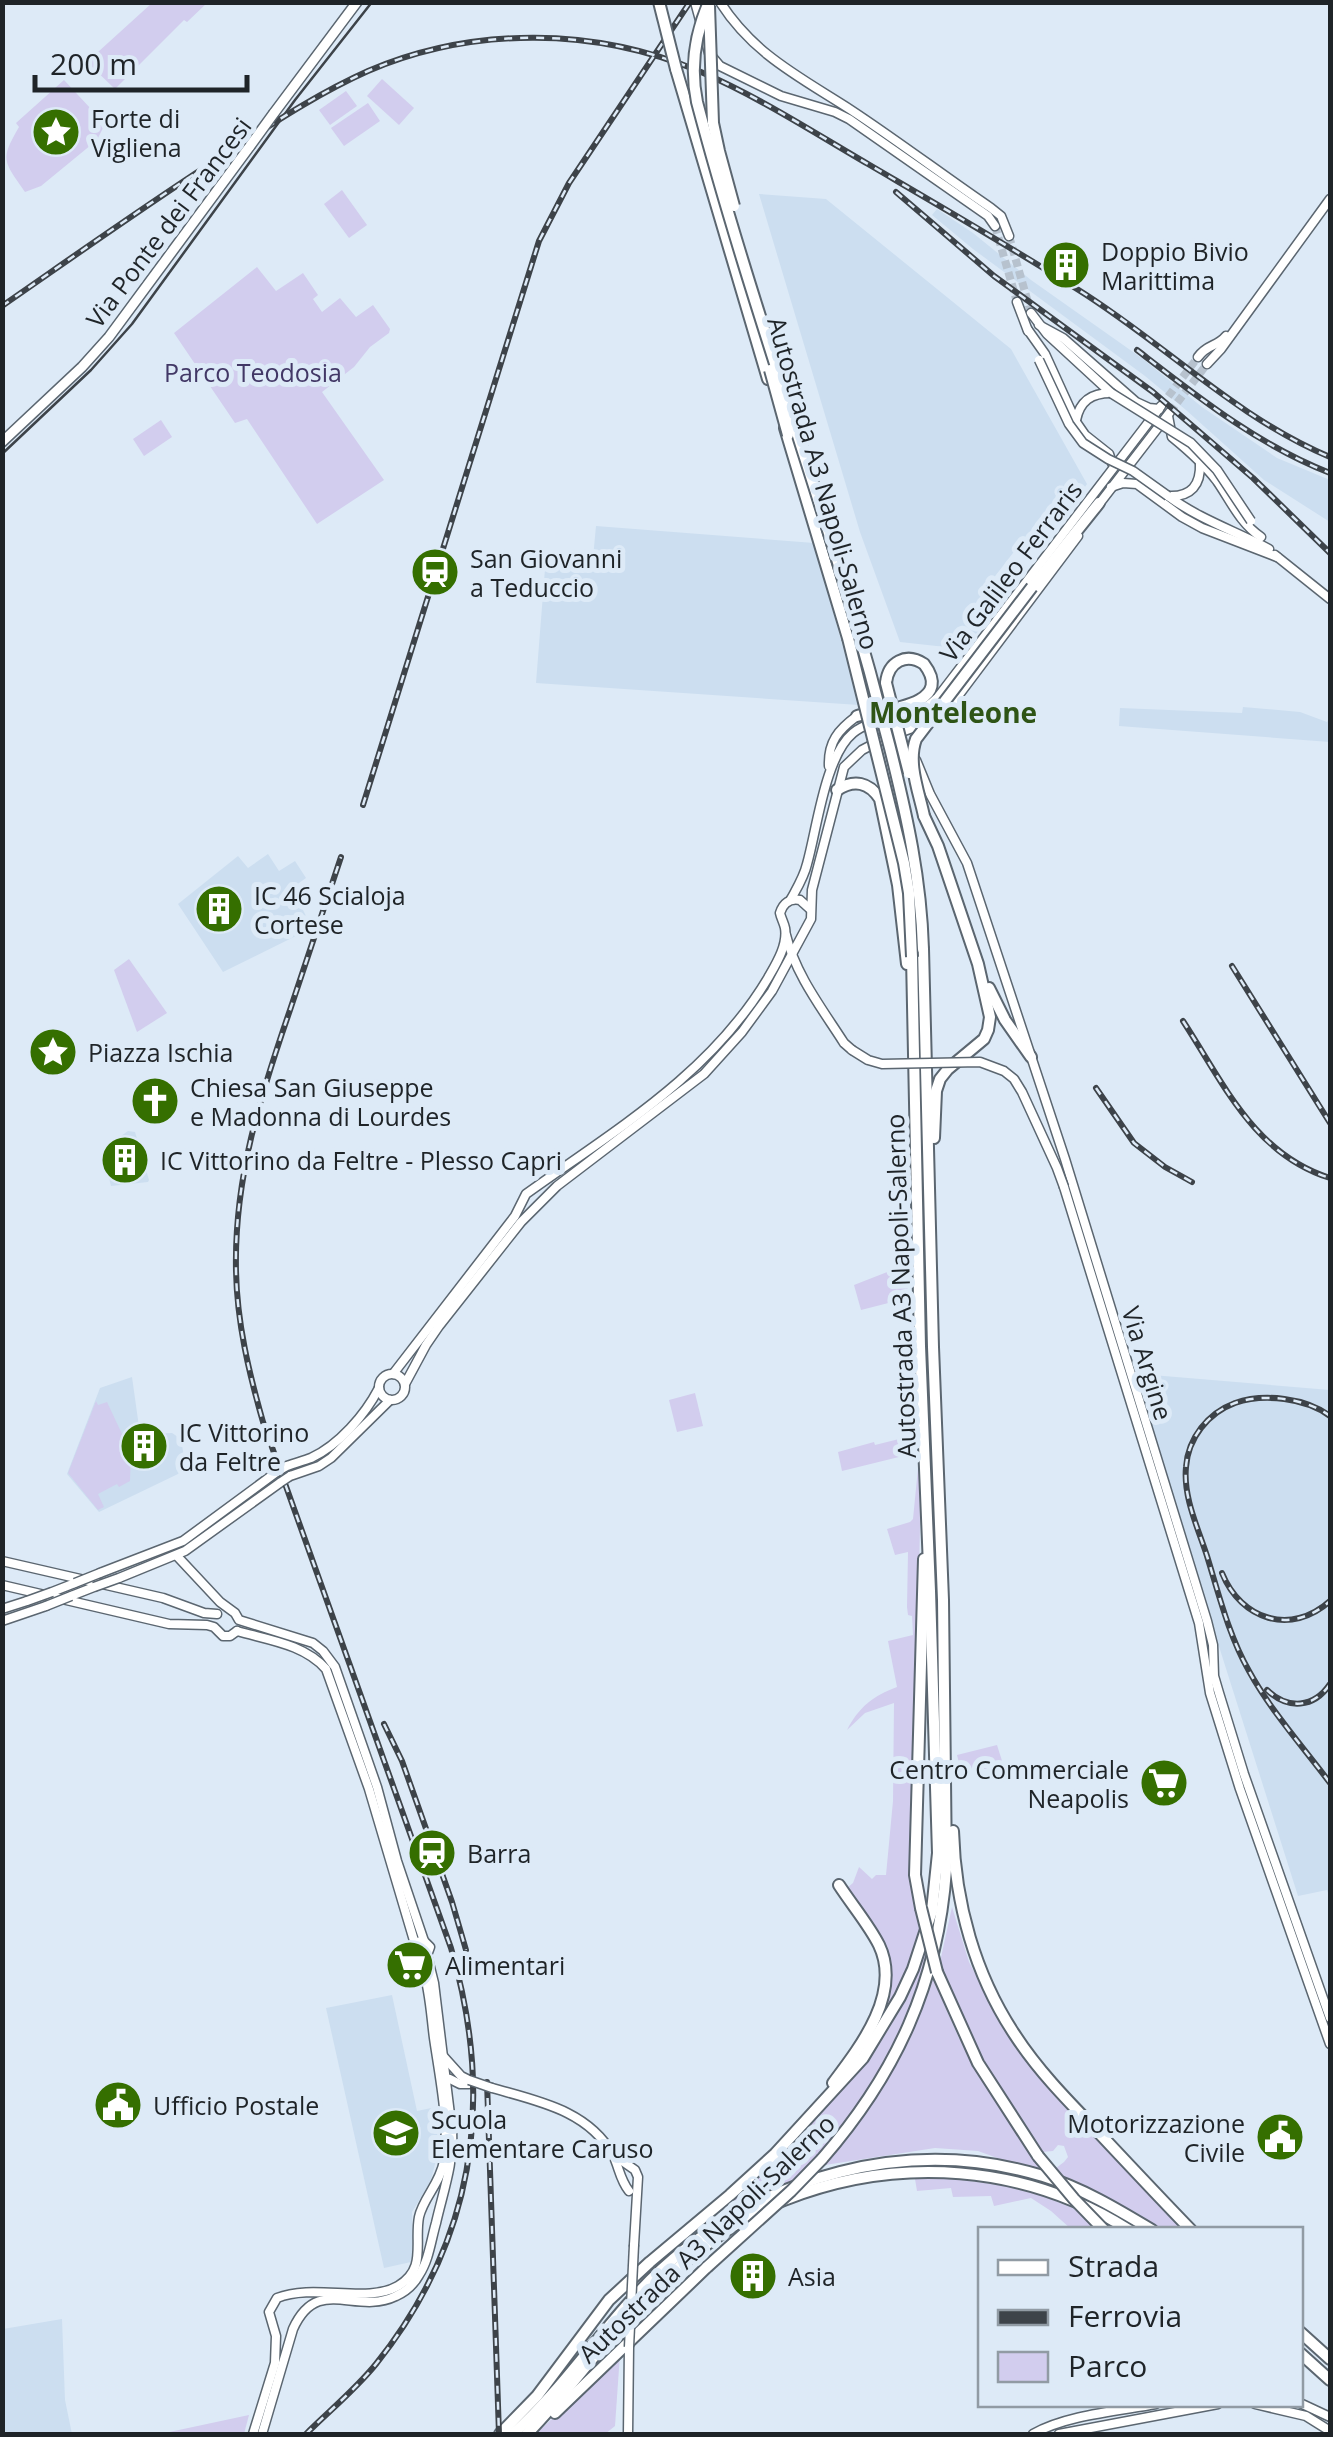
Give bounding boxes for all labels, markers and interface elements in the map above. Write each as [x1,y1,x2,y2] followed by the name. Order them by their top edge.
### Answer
[35,30,248,92] scale bar
[50,43,137,84] text: 200 m
[91,101,182,164] place label: Forte di Vigliena
[30,106,82,158] place icon: Forte di Vigliena
[78,110,258,334] street label: Via Ponte dei Francesi
[1101,234,1249,297] place label: Doppio Bivio Marittima
[1040,239,1092,291] building icon: Doppio Bivio Marittima
[760,313,888,653] street label: Autostrada A3 Napoli-Salerno
[164,355,342,389] park label: Parco Teodosia
[931,474,1089,668] street label: Via Galileo Ferraris
[470,541,622,604] place label: San Giovanni a Teduccio
[409,546,461,598] station icon: San Giovanni a Teduccio
[869,693,1037,731] district label: Monteleone
[254,878,406,941] place label: IC 46 Scialoja Cortese
[193,883,245,935] building icon: IC 46 Scialoja Cortese
[27,1026,79,1078] place icon: Piazza Ischia
[88,1035,233,1069] place label: Piazza Ischia
[190,1070,451,1133] place label: Chiesa San Giuseppe e Madonna di Lourdes
[129,1075,181,1127] church icon: Chiesa San Giuseppe e Madonna di Lourdes
[877,1113,923,1459] street label: Autostrada A3 Napoli-Salerno
[99,1134,151,1186] building icon: IC Vittorino da Feltre - Plesso Capri
[160,1143,562,1177] place label: IC Vittorino da Feltre - Plesso Capri
[1115,1302,1181,1424] street label: Via Argine
[179,1415,309,1478] place label: IC Vittorino da Feltre
[118,1420,170,1472] building icon: IC Vittorino da Feltre
[889,1752,1129,1815] place label: Centro Commerciale Neapolis
[1138,1757,1190,1809] supermarket icon: Centro Commerciale Neapolis
[406,1827,458,1879] station icon: Barra
[467,1836,531,1870] place label: Barra
[384,1939,436,1991] supermarket icon: Alimentari
[445,1948,565,1982] place label: Alimentari
[92,2079,144,2131] public building icon: Ufficio Postale
[153,2088,319,2122] place label: Ufficio Postale
[431,2102,653,2165] place label: Scuola Elementare Caruso
[570,2106,842,2370] street label: Autostrada A3 Napoli-Salerno
[1067,2106,1245,2169] place label: Motorizzazione Civile
[370,2107,422,2159] school or university icon: Scuola Elementare Caruso
[1254,2111,1306,2163] public building icon: Motorizzazione Civile
[978,2227,1303,2407] legend
[1068,2245,1159,2286] text: Strada
[727,2250,779,2302] building icon: Asia
[788,2259,836,2293] place label: Asia
[1068,2295,1182,2336] text: Ferrovia
[1068,2345,1147,2386] text: Parco

